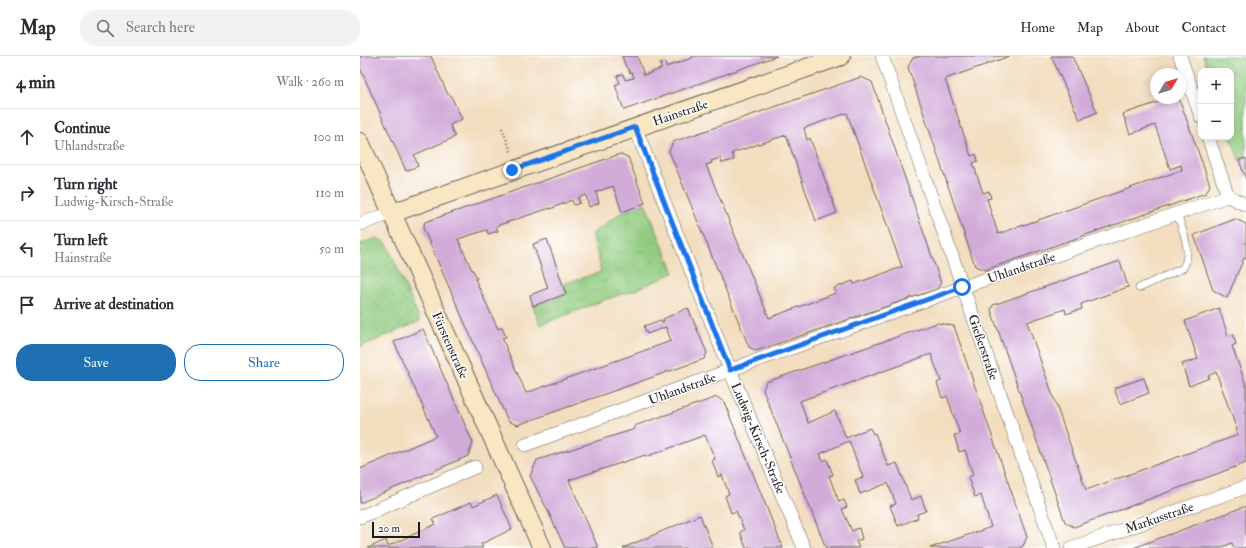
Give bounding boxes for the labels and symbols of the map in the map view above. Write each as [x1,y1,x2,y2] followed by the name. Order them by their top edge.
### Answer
[1150,68,1186,104] north arrow
[651,96,711,130] street label: Hainstraße
[503,161,521,179] route end
[985,249,1058,287] street label: Uhlandstraße
[953,278,971,296] route start
[428,309,472,382] street label: Fürstenstraße
[964,312,1002,383] street label: Gießerstraße
[646,369,719,409] street label: Uhlandstraße
[727,380,789,497] street label: Ludwig-Kirsch-Straße
[1123,499,1196,537] street label: Markusstraße
[372,520,420,539] scale bar

